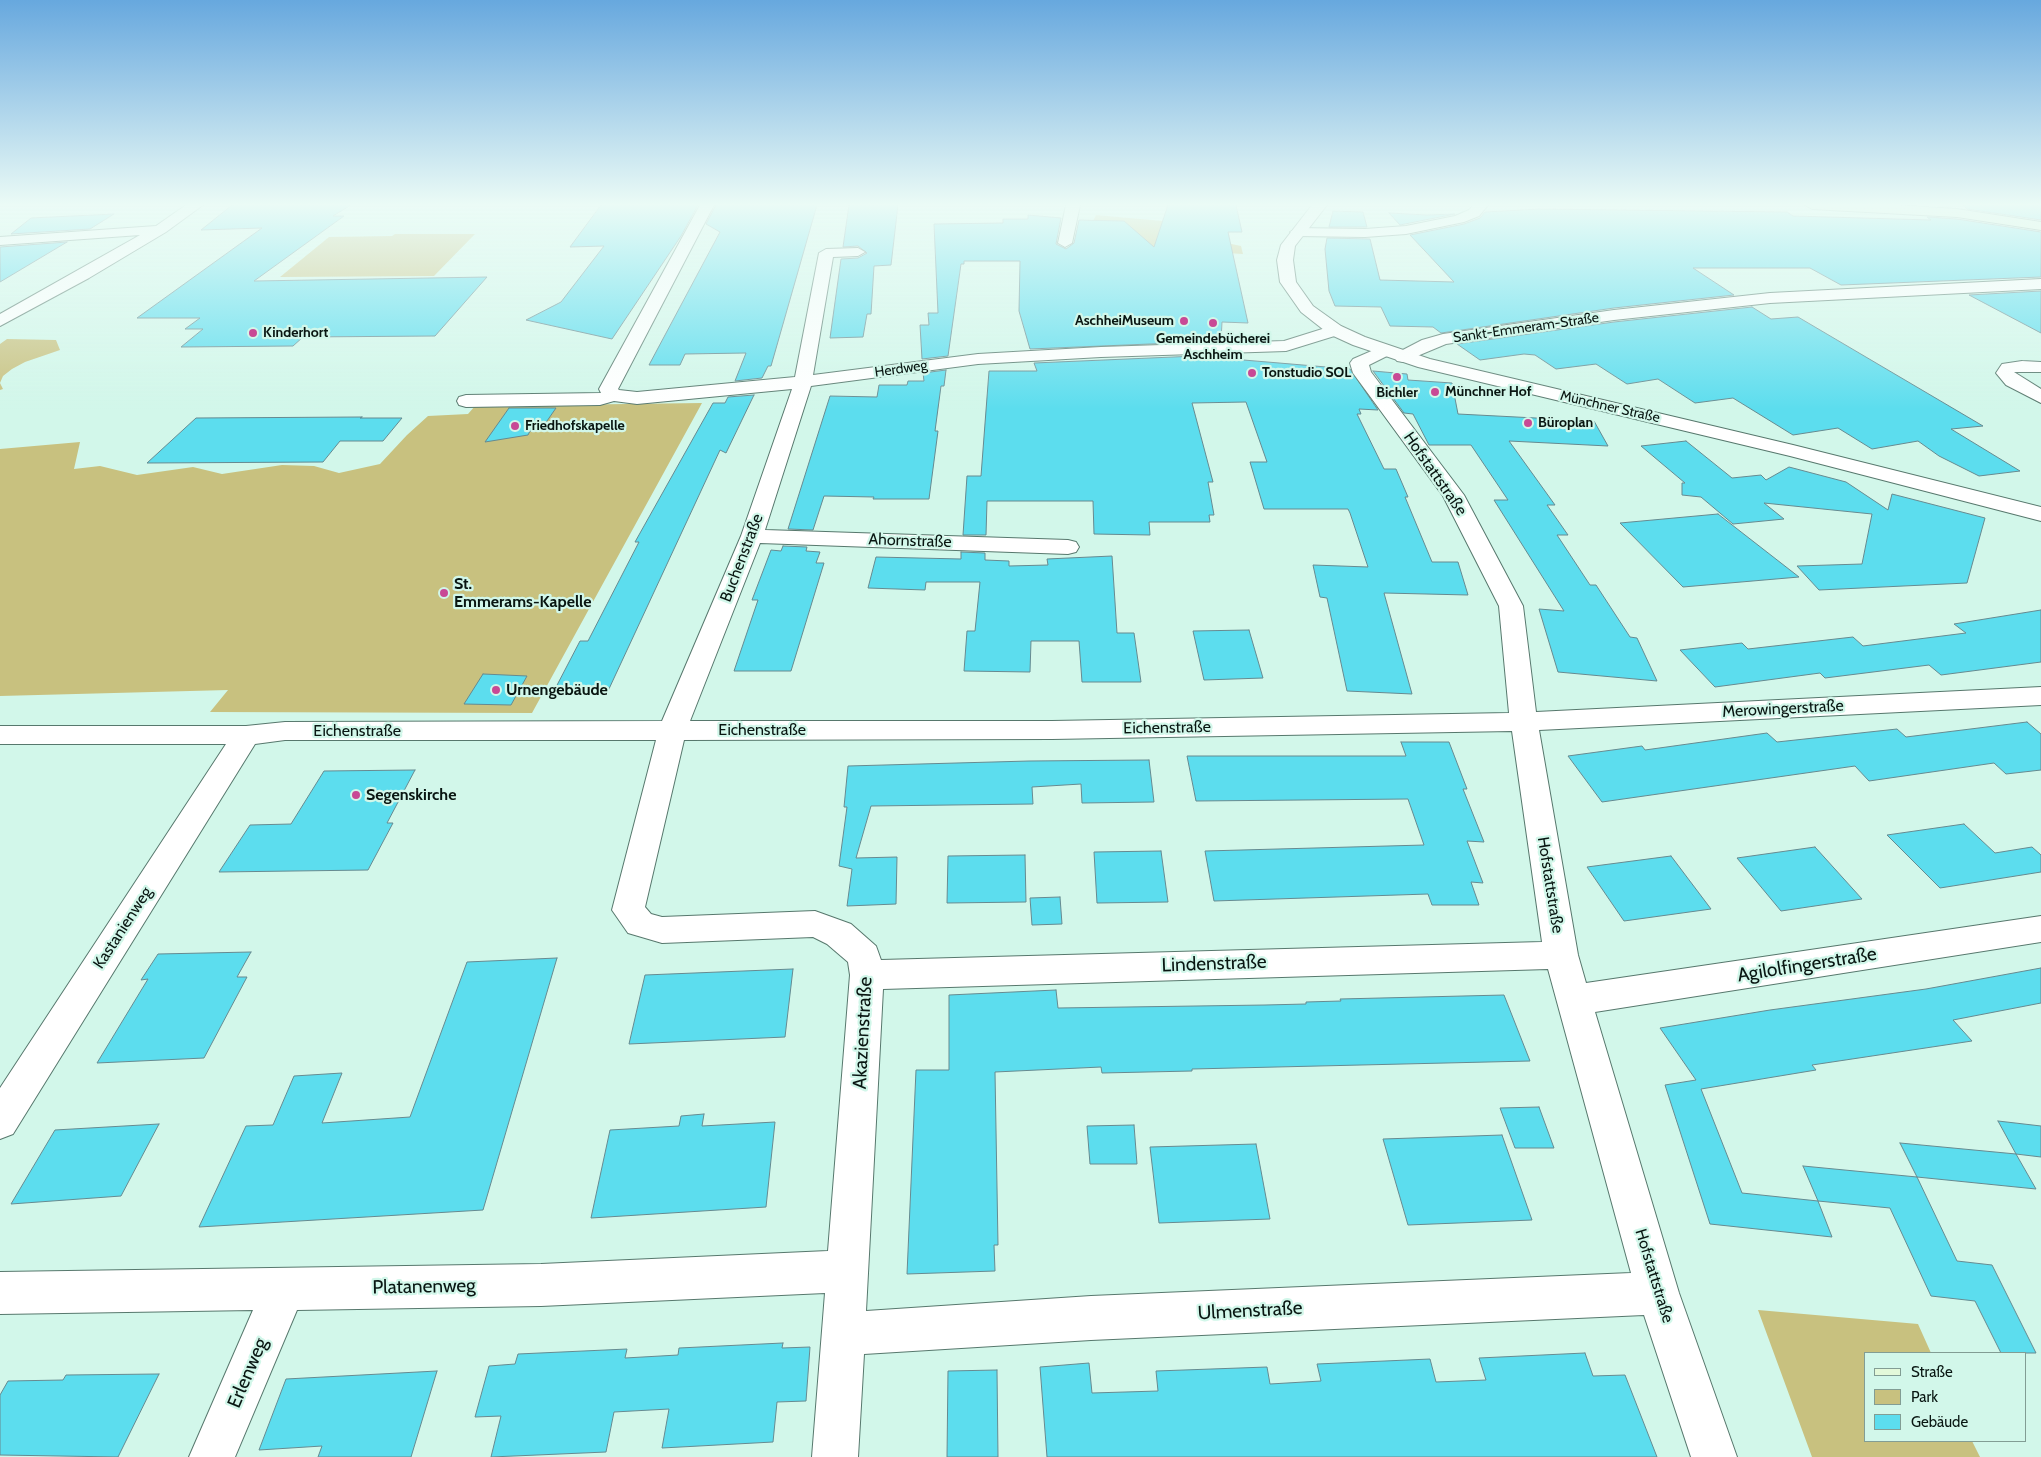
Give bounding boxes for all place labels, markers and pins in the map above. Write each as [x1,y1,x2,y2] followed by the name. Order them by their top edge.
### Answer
[1075,313,1174,329] place label: AschheiMuseum
[1178,315,1190,327] marker: AschheiMuseum
[1207,317,1219,329] marker: Gemeindebücherei Aschheim
[263,325,328,341] place label: Kinderhort
[247,327,259,339] marker: Kinderhort
[1156,331,1270,364] place label: Gemeindebücherei Aschheim
[1262,365,1351,381] place label: Tonstudio SOL
[1246,367,1258,379] marker: Tonstudio SOL
[1391,371,1403,383] marker: Bichler
[1445,384,1531,400] place label: Münchner Hof
[1376,385,1418,401] place label: Bichler
[1429,386,1441,398] marker: Münchner Hof
[1538,415,1593,431] place label: Büroplan
[1522,417,1534,429] marker: Büroplan
[525,418,625,434] place label: Friedhofskapelle
[509,420,521,432] marker: Friedhofskapelle
[454,574,591,612] place label: St. Emmerams-Kapelle
[438,587,450,599] marker: St. Emmerams-Kapelle
[506,680,608,700] place label: Urnengebäude
[490,684,502,696] marker: Urnengebäude
[366,785,456,805] place label: Segenskirche
[350,789,362,801] marker: Segenskirche

